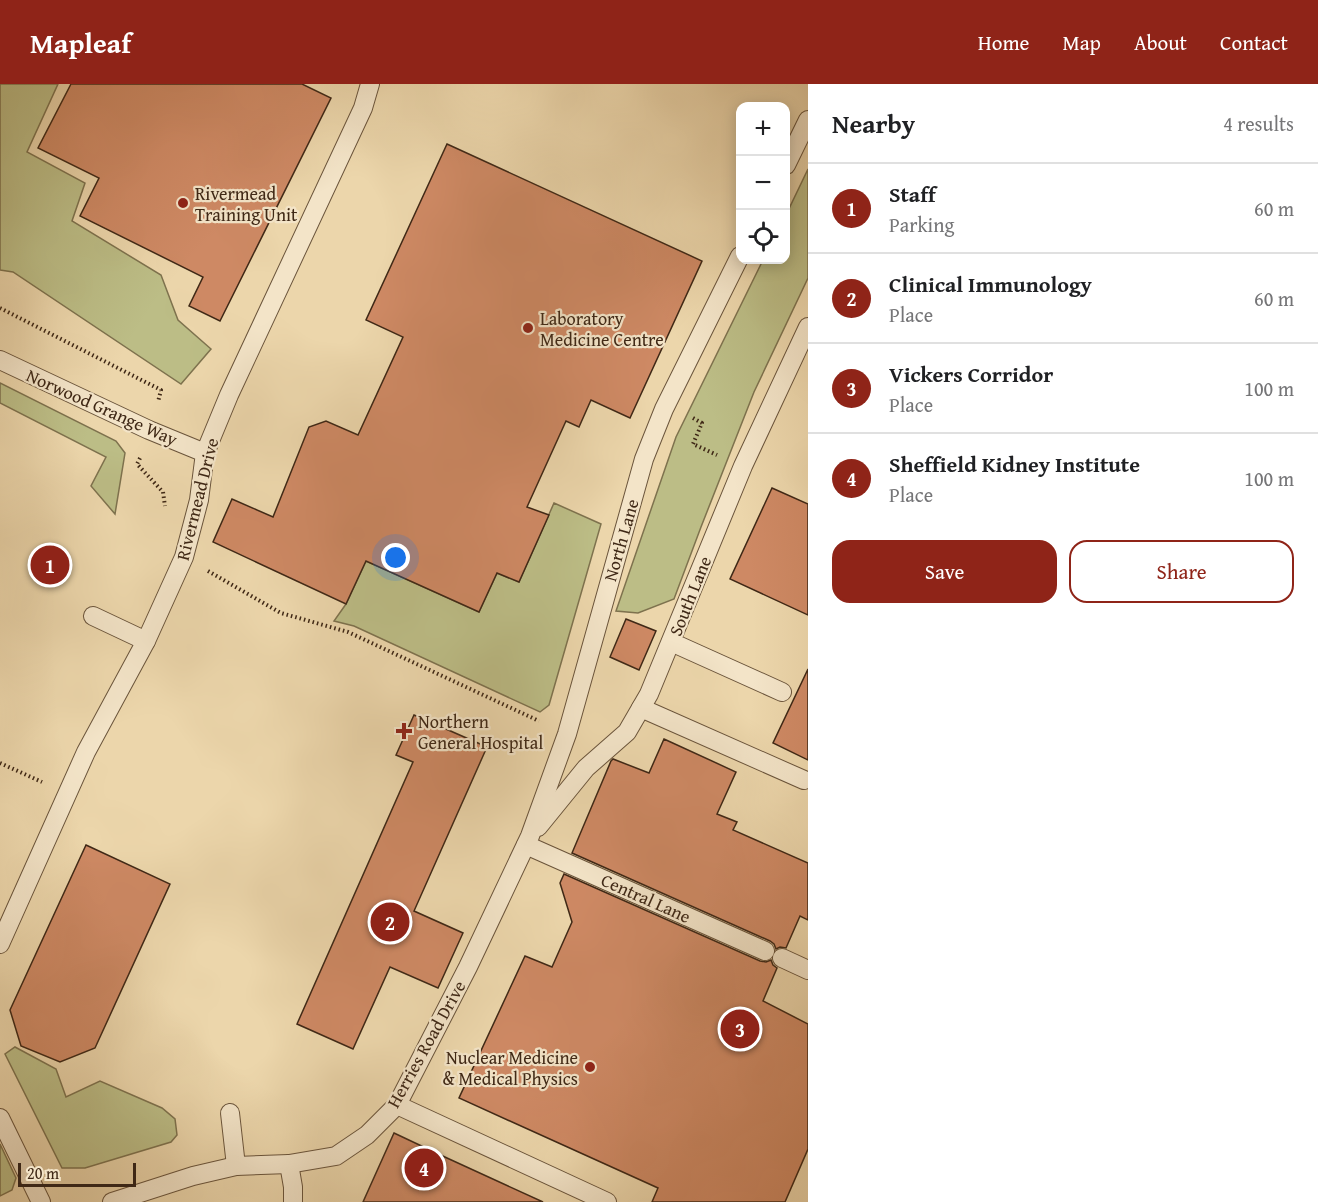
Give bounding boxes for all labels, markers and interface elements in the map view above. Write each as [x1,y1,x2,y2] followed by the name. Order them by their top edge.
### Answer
[30,22,131,63] text: Mapleaf
[978,27,1029,58] text: Home
[1062,27,1101,58] text: Map
[1134,27,1187,58] text: About
[1220,27,1288,58] text: Contact
[736,102,790,264] map controls
[736,102,790,156] button: +
[832,104,915,143] text: Nearby
[1223,109,1294,138] text: 4 results
[736,156,790,210] button: −
[889,178,936,210] text: Staff
[195,180,298,228] place label: Rivermead Training Unit
[846,194,857,223] text: 1
[1254,194,1294,223] text: 60 m
[176,196,190,210] marker: Rivermead Training Unit
[736,210,790,264] button: locate
[889,210,954,239] text: Parking
[889,268,1092,300] text: Clinical Immunology
[846,284,857,313] text: 2
[1254,284,1294,313] text: 60 m
[889,300,933,329] text: Place
[540,305,664,353] place label: Laboratory Medicine Centre
[521,321,535,335] marker: Laboratory Medicine Centre
[889,358,1053,390] text: Vickers Corridor
[22,362,182,452] street label: Norwood Grange Way
[846,374,857,403] text: 3
[1244,374,1294,403] text: 100 m
[889,390,933,419] text: Place
[169,435,225,563] street label: Rivermead Drive
[889,448,1140,480] text: Sheffield Kidney Institute
[846,464,857,493] text: 4
[1244,464,1294,493] text: 100 m
[889,480,933,509] text: Place
[596,496,646,584] street label: North Lane
[832,540,1057,603] button: Save
[1069,540,1294,603] button: Share
[31,542,70,588] pin: 1
[381,543,410,572] your location
[662,552,718,640] street label: South Lane
[418,708,543,756] place label: Northern General Hospital
[395,722,413,740] marker: Northern General Hospital
[597,866,695,930] street label: Central Lane
[370,900,410,944] pin: 2
[380,975,472,1113] street label: Herries Road Drive
[720,1006,760,1052] pin: 3
[442,1044,578,1092] place label: Nuclear Medicine & Medical Physics
[583,1060,597,1074] marker: Nuclear Medicine & Medical Physics
[404,1146,444,1190] pin: 4
[18,1160,136,1188] scale bar
[27,1161,59,1185] text: 20 m

